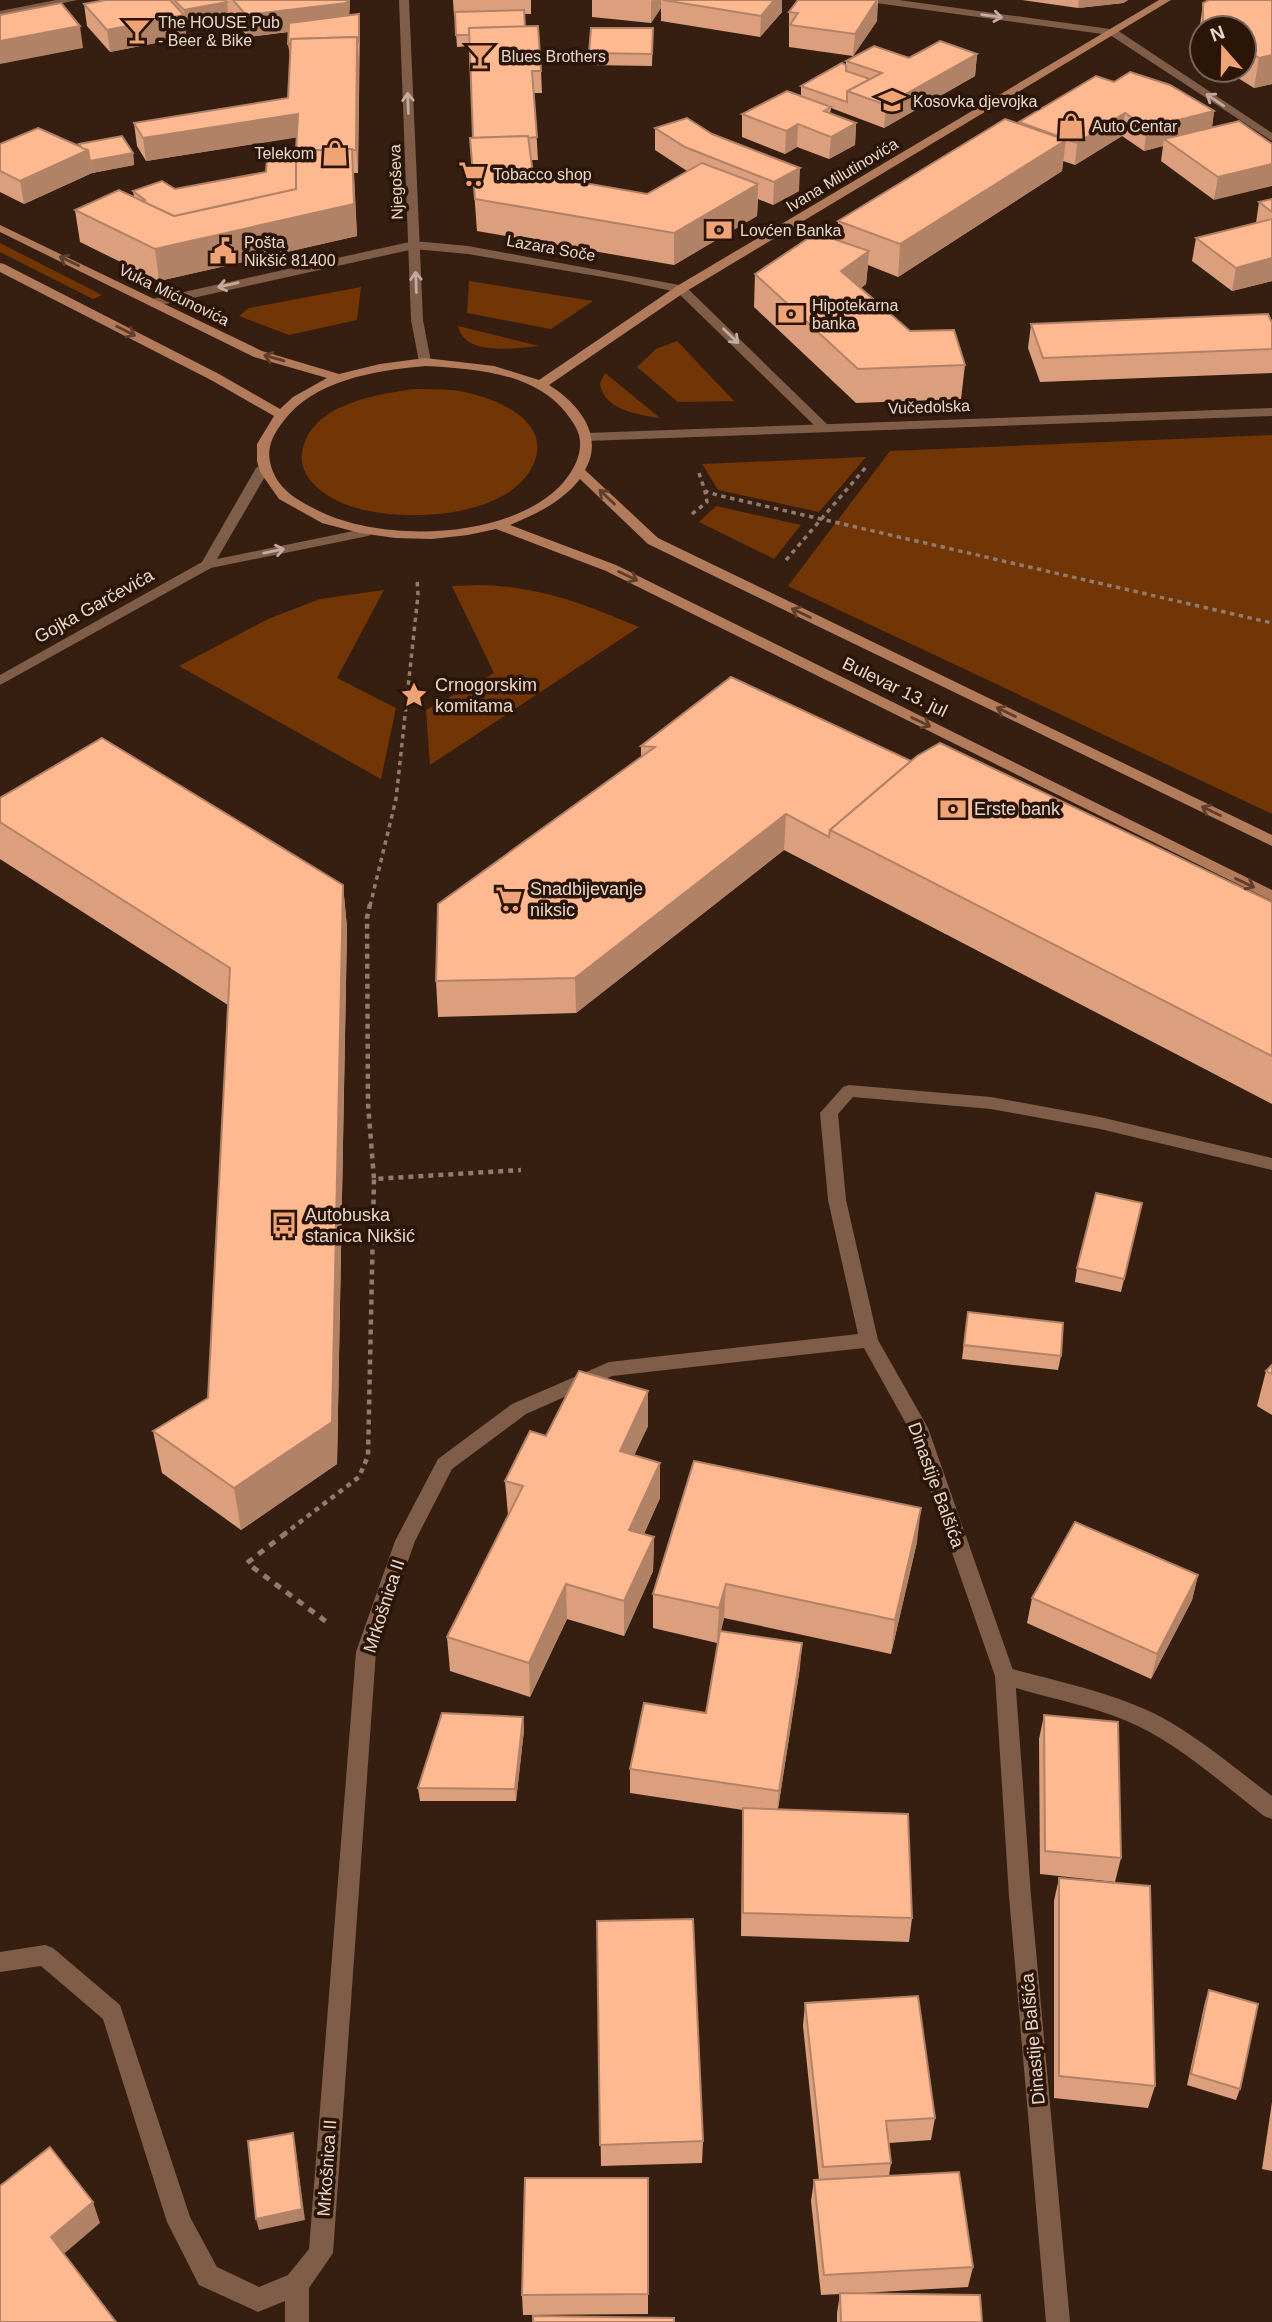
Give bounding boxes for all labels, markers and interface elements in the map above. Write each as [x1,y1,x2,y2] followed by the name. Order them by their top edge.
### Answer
[980,9,1003,22] one-way arrow
[158,14,280,49] place label: The HOUSE Pub - Beer & Bike
[1188,14,1258,84] north arrow
[122,16,152,46] bar icon: The HOUSE Pub - Beer & Bike
[1207,21,1227,46] text: N
[465,41,495,71] bar icon: Blues Brothers
[501,48,606,65] place label: Blues Brothers
[877,86,907,116] school or university icon: Kosovka djevojka
[402,92,415,115] one-way arrow
[913,93,1038,110] place label: Kosovka djevojka
[1206,93,1225,107] one-way arrow
[1056,111,1086,141] shop icon: Auto Centar
[1092,118,1178,135] place label: Auto Centar
[783,135,901,215] street label: Ivana Milutinovića
[320,138,350,168] shop icon: Telekom
[386,144,406,220] street label: Njegoševa
[254,145,314,162] place label: Telekom
[457,159,487,189] supermarket icon: Tobacco shop
[493,166,592,183] place label: Tobacco shop
[704,215,734,245] bank icon: Lovćen Banka
[740,222,842,239] place label: Lovćen Banka
[505,232,597,264] street label: Lazara Soče
[244,234,336,269] place label: Pošta Nikšić 81400
[208,236,238,266] public building icon: Pošta Nikšić 81400
[59,254,80,268] one-way arrow
[116,261,232,329] street label: Vuka Mićunovića
[409,271,422,294] one-way arrow
[217,279,240,292] one-way arrow
[812,297,898,332] place label: Hipotekarna banka
[776,299,806,329] bank icon: Hipotekarna banka
[115,324,136,338] one-way arrow
[722,327,739,344] one-way arrow
[263,351,285,364] one-way arrow
[888,397,970,417] street label: Vučedolska
[599,489,616,506] one-way arrow
[262,544,285,558] one-way arrow
[31,565,158,647] street label: Gojka Garčevića
[617,569,638,583] one-way arrow
[791,605,812,619] one-way arrow
[839,653,951,721] street label: Bulevar 13. jul
[435,675,537,716] place label: Crnogorskim komitama
[399,680,429,710] place icon: Crnogorskim komitama
[996,705,1017,718] one-way arrow
[910,715,931,729] one-way arrow
[938,794,968,824] bank icon: Erste bank
[974,799,1061,819] place label: Erste bank
[1201,804,1222,818] one-way arrow
[1234,876,1255,890] one-way arrow
[530,879,643,920] place label: Snadbijevanje niksic
[494,884,524,914] supermarket icon: Snadbijevanje niksic
[305,1205,415,1246] place label: Autobuska stanica Nikšić
[269,1210,299,1240] bus stop icon: Autobuska stanica Nikšić
[904,1420,968,1551] street label: Dinastije Balšića
[359,1557,409,1655] street label: Mrkošnica II
[1017,1971,1049,2106] street label: Dinastije Balšića
[314,2119,340,2217] street label: Mrkošnica II

